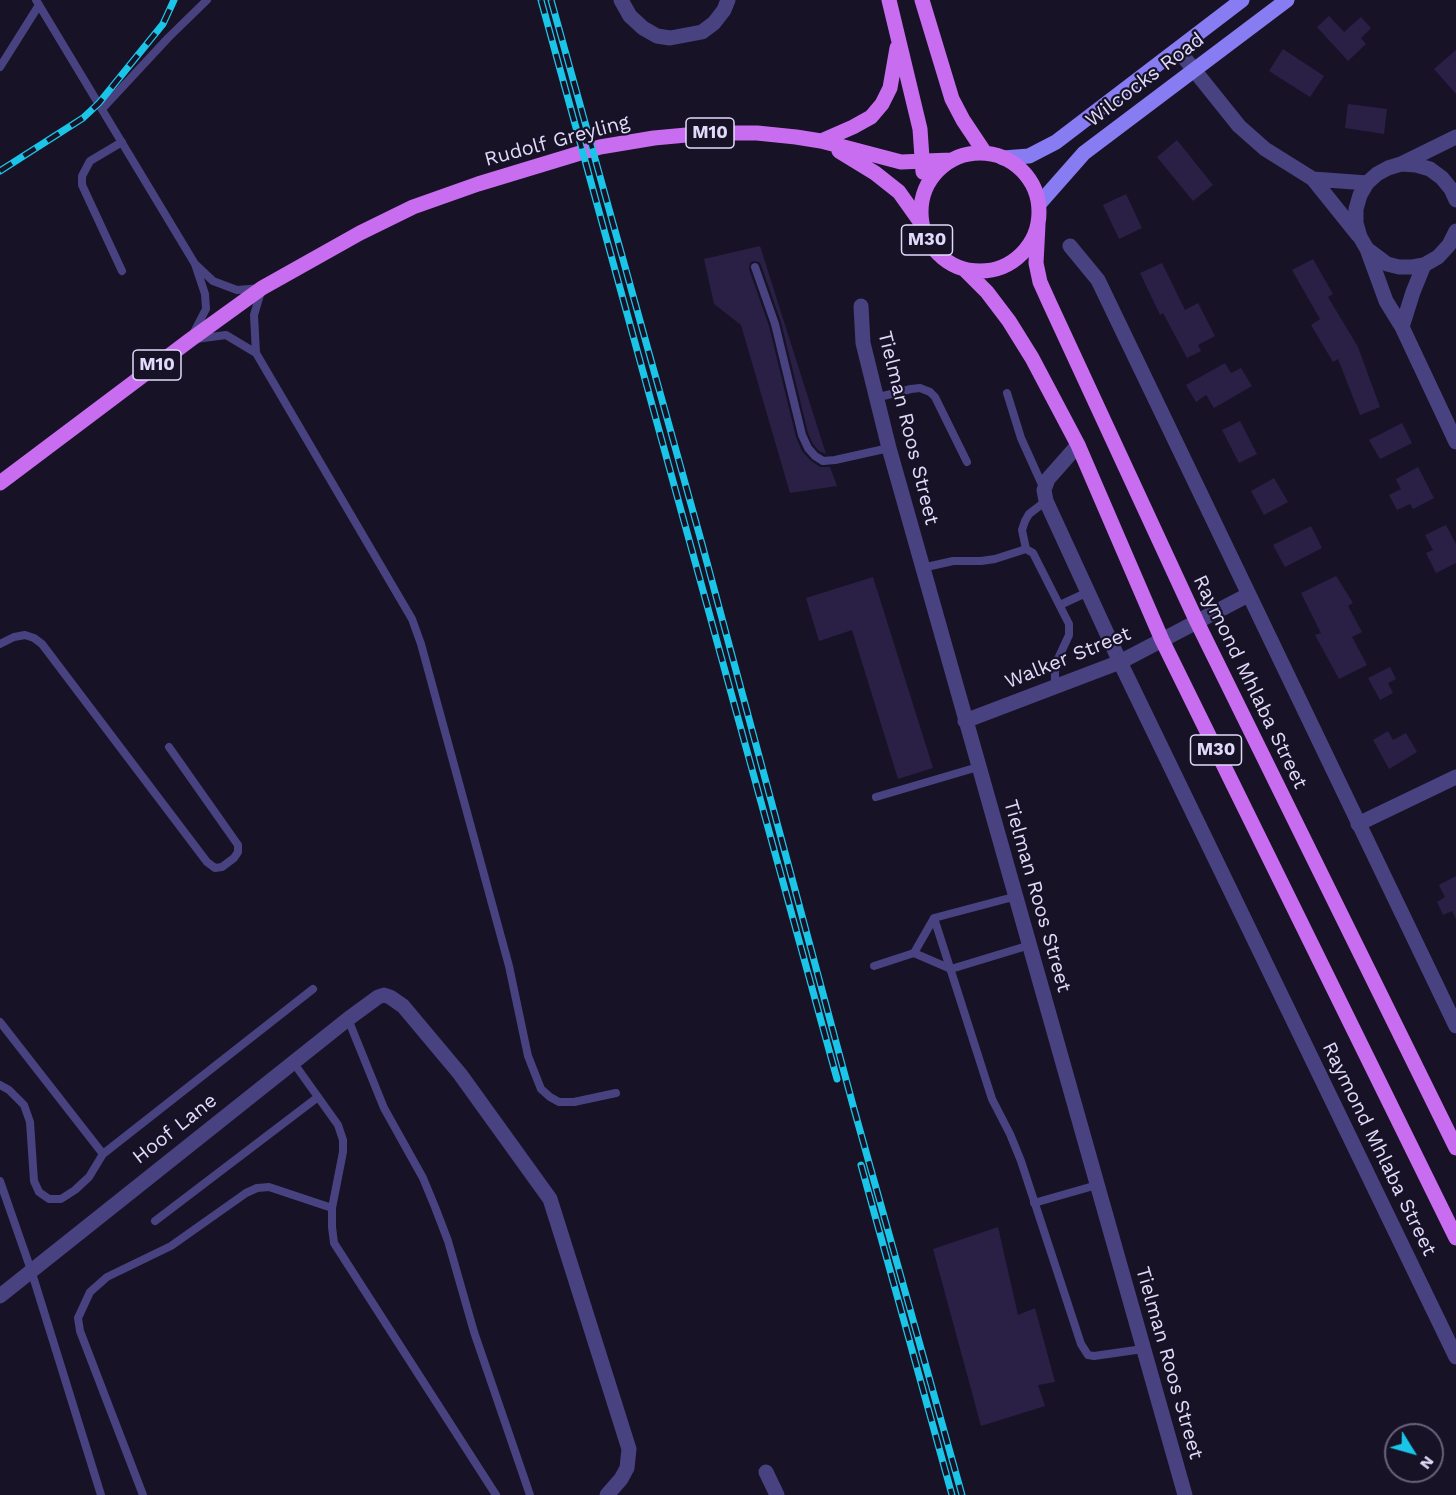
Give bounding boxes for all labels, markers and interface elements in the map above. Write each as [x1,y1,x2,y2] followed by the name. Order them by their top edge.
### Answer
[1081,28,1209,132] street label: Wilcocks Road
[482,110,632,172] street label: Rudolf Greyling
[686,118,734,148] road number: M10
[902,225,952,255] road number: M30
[872,329,944,527] street label: Tielman Roos Street
[133,350,181,380] road number: M10
[1188,571,1312,793] street label: Raymond Mhlaba Street
[1002,622,1134,694] street label: Walker Street
[1190,735,1242,765] road number: M30
[998,797,1076,995] street label: Tielman Roos Street
[1317,1038,1441,1260] street label: Raymond Mhlaba Street
[128,1089,222,1169] street label: Hoof Lane
[1130,1264,1208,1462] street label: Tielman Roos Street
[1384,1423,1444,1483] north arrow
[1416,1452,1438,1473] text: N

